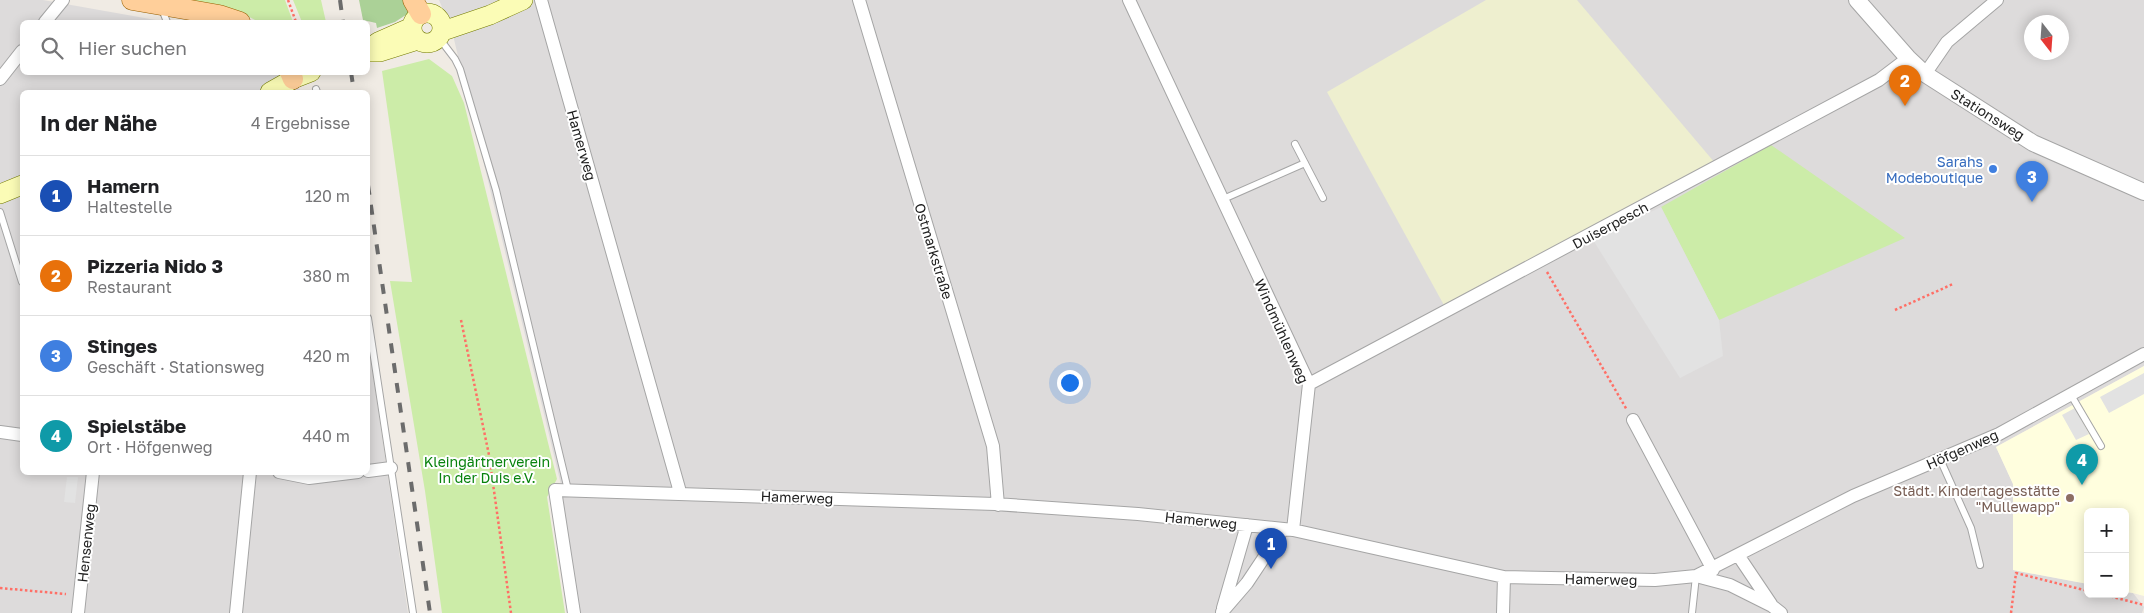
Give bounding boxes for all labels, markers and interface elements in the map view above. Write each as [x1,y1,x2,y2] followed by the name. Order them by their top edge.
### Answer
[2024,15,2069,60] north arrow
[20,20,370,75] search box
[38,34,66,62] icon: search
[78,36,187,59] text: Hier suchen
[1889,65,1921,106] pin: 2
[1948,85,2028,143] street label: Stationsweg
[564,108,600,182] street label: Hamerweg
[40,110,157,136] text: In der Nähe
[251,113,350,133] text: 4 Ergebnisse
[1886,153,1983,186] place label: Sarahs Modeboutique
[2016,161,2048,202] pin: 3
[1987,163,1999,175] marker: Sarahs Modeboutique
[87,174,159,197] text: Hamern
[52,186,60,206] text: 1
[305,186,350,206] text: 120 m
[87,197,172,217] text: Haltestelle
[1569,198,1651,252] street label: Duiserpesch
[911,201,957,301] street label: Ostmarkstraße
[87,254,223,277] text: Pizzeria Nido 3
[51,266,61,286] text: 2
[303,266,350,286] text: 380 m
[1251,276,1313,386] street label: Windmühlenweg
[87,277,172,297] text: Restaurant
[87,334,157,357] text: Stinges
[51,346,61,366] text: 3
[303,346,350,366] text: 420 m
[87,357,265,377] text: Geschäft · Stationsweg
[1057,370,1083,396] your location
[87,414,186,437] text: Spielstäbe
[51,426,61,446] text: 4
[302,426,350,446] text: 440 m
[1923,426,2001,472] street label: Höfgenweg
[87,437,213,457] text: Ort · Höfgenweg
[2066,444,2098,485] pin: 4
[424,453,550,486] park label: Kleingärtnerverein In der Duis e.V.
[1893,482,2060,515] place label: Städt. Kindertagesstätte "Mullewapp"
[760,487,834,507] street label: Hamerweg
[2064,492,2076,504] marker: Städt. Kindertagesstätte "Mullewapp"
[73,503,99,583] street label: Hensenweg
[1164,508,1238,532] street label: Hamerweg
[2084,508,2129,598] map controls
[2084,508,2129,553] button: +
[1255,528,1287,569] pin: 1
[2084,553,2129,598] button: −
[1564,570,1638,588] street label: Hamerweg

